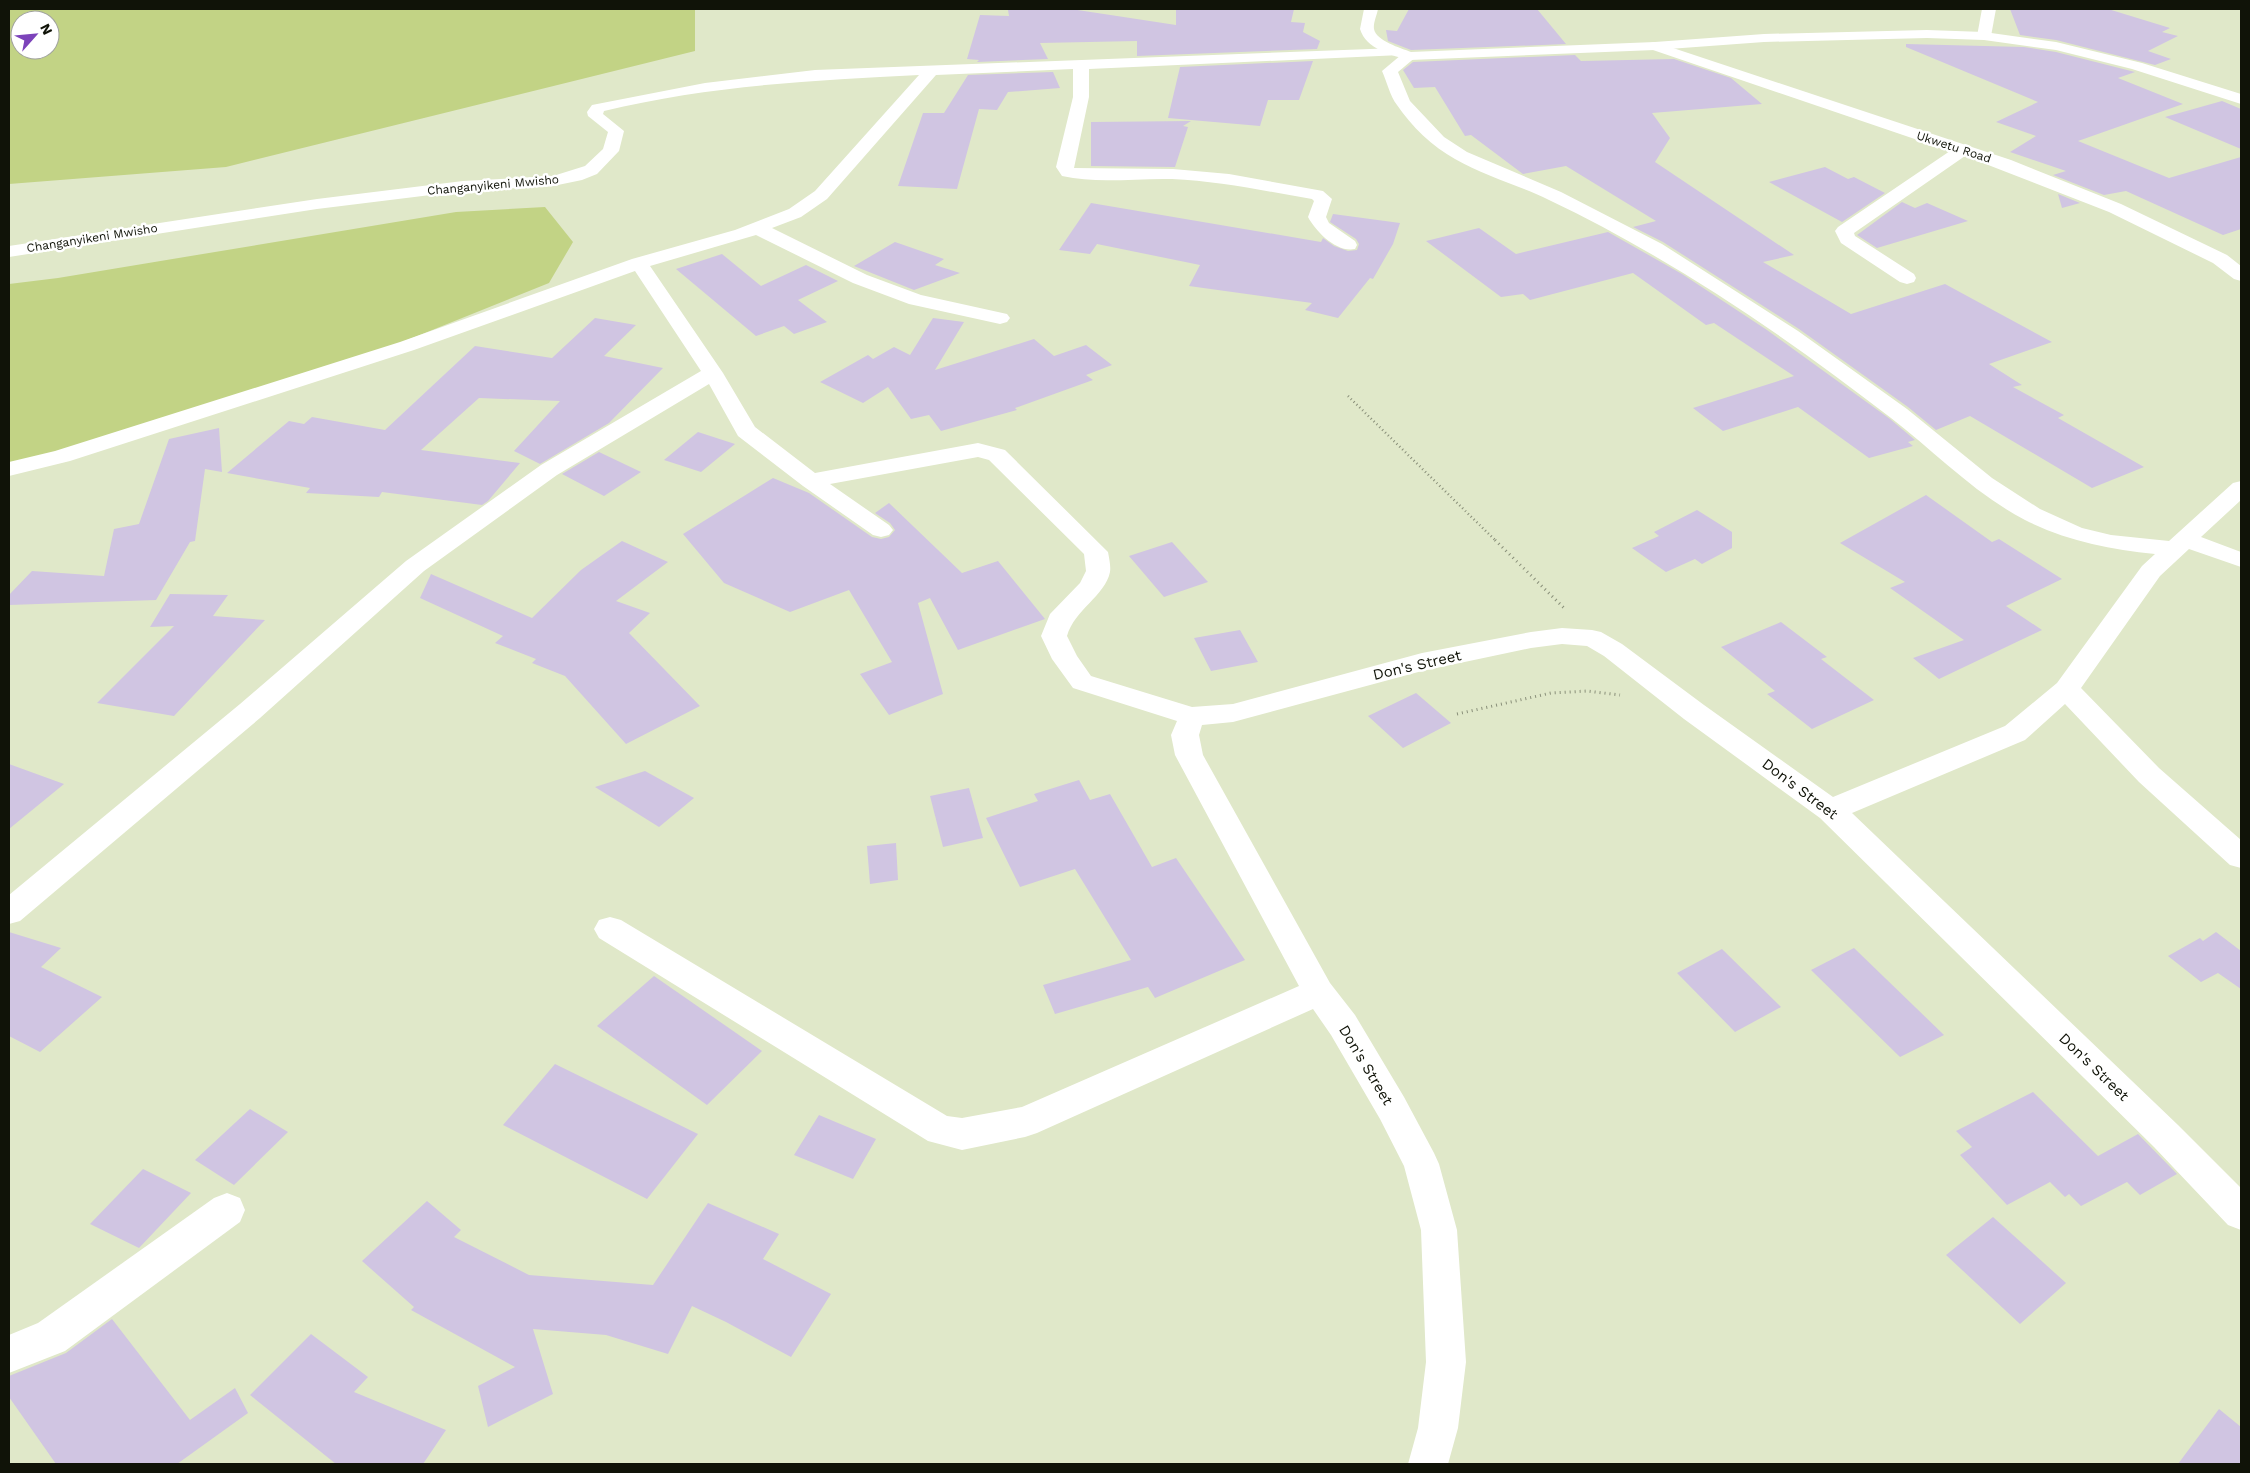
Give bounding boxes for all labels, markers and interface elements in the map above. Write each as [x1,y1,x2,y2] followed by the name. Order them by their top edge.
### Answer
[10,10,60,60] north arrow
[37,21,56,37] text: N
[1915,128,1993,166] street label: Ukwetu Road
[426,172,560,198] street label: Changanyikeni Mwisho
[26,221,158,255] street label: Changanyikeni Mwisho
[1371,646,1464,684] street label: Don's Street
[1759,755,1842,824] street label: Don's Street
[1335,1022,1397,1109] street label: Don's Street
[2055,1029,2133,1105] street label: Don's Street

